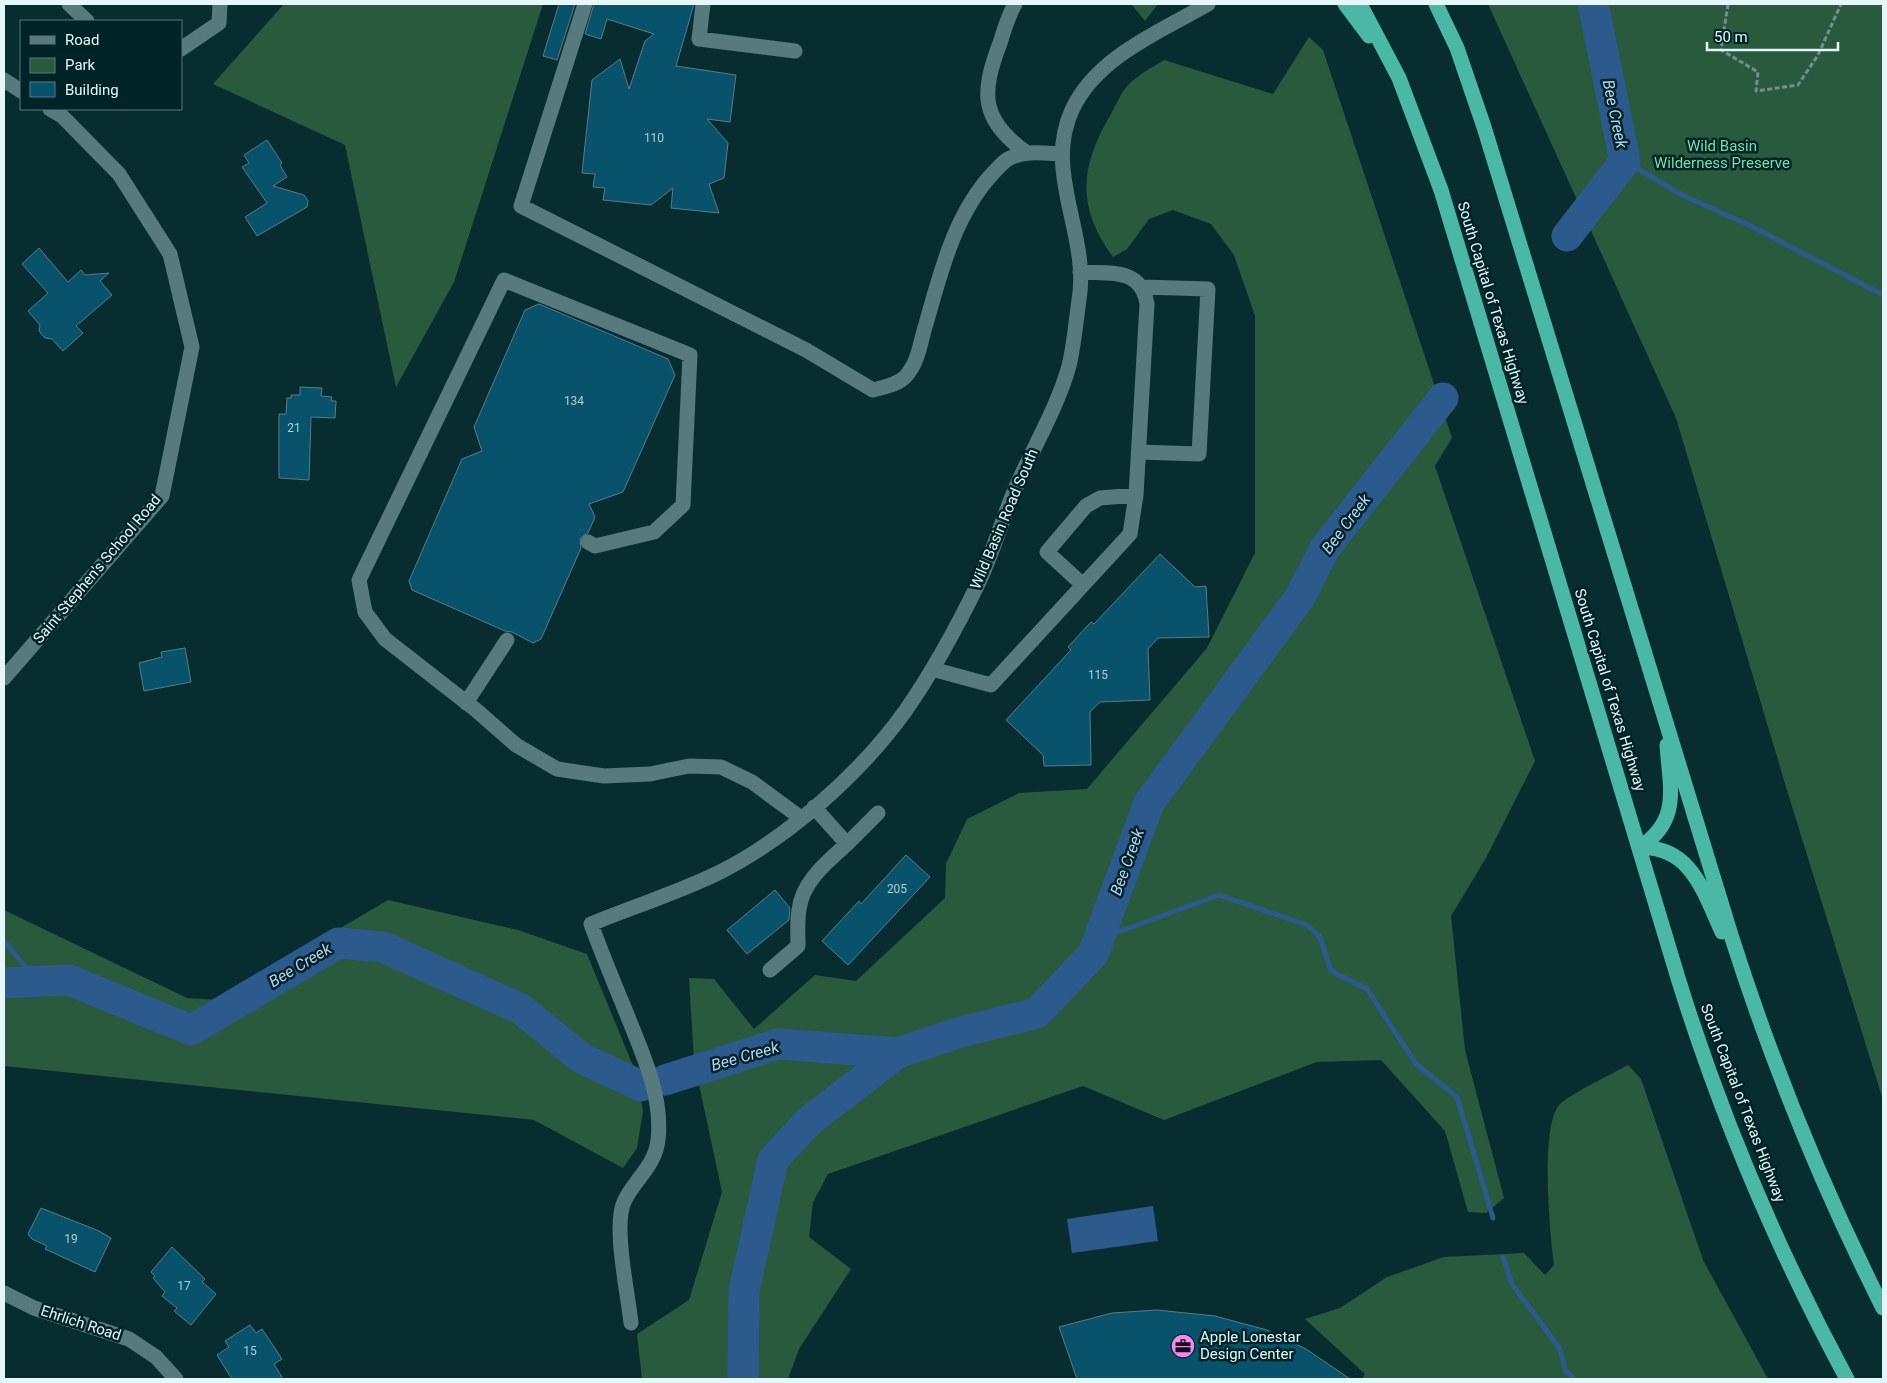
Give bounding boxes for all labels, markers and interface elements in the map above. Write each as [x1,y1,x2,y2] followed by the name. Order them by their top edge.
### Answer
[20,20,182,110] legend
[1707,20,1838,52] scale bar
[1714,28,1748,46] text: 50 m
[65,31,99,49] text: Road
[65,56,96,74] text: Park
[1598,78,1632,151] water label: Bee Creek
[65,81,119,99] text: Building
[644,131,664,145] house number: 110
[1654,137,1790,172] park label: Wild Basin Wilderness Preserve
[1454,200,1532,406] street label: South Capital of Texas Highway
[564,394,584,408] house number: 134
[287,421,301,435] house number: 21
[966,446,1042,592] street label: Wild Basin Road South
[1317,490,1375,558] water label: Bee Creek
[29,491,165,647] street label: Saint Stephen's School Road
[1571,587,1649,793] street label: South Capital of Texas Highway
[1088,668,1108,682] house number: 115
[1106,825,1148,898] water label: Bee Creek
[887,882,907,896] house number: 205
[265,938,336,991] water label: Bee Creek
[1697,1001,1789,1205] street label: South Capital of Texas Highway
[709,1037,782,1075] water label: Bee Creek
[64,1232,78,1246] house number: 19
[177,1279,191,1293] house number: 17
[39,1302,123,1344] street label: Ehrlich Road
[1200,1328,1301,1363] place label: Apple Lonestar Design Center
[1170,1333,1196,1359] office icon: Apple Lonestar Design Center
[243,1344,257,1358] house number: 15

